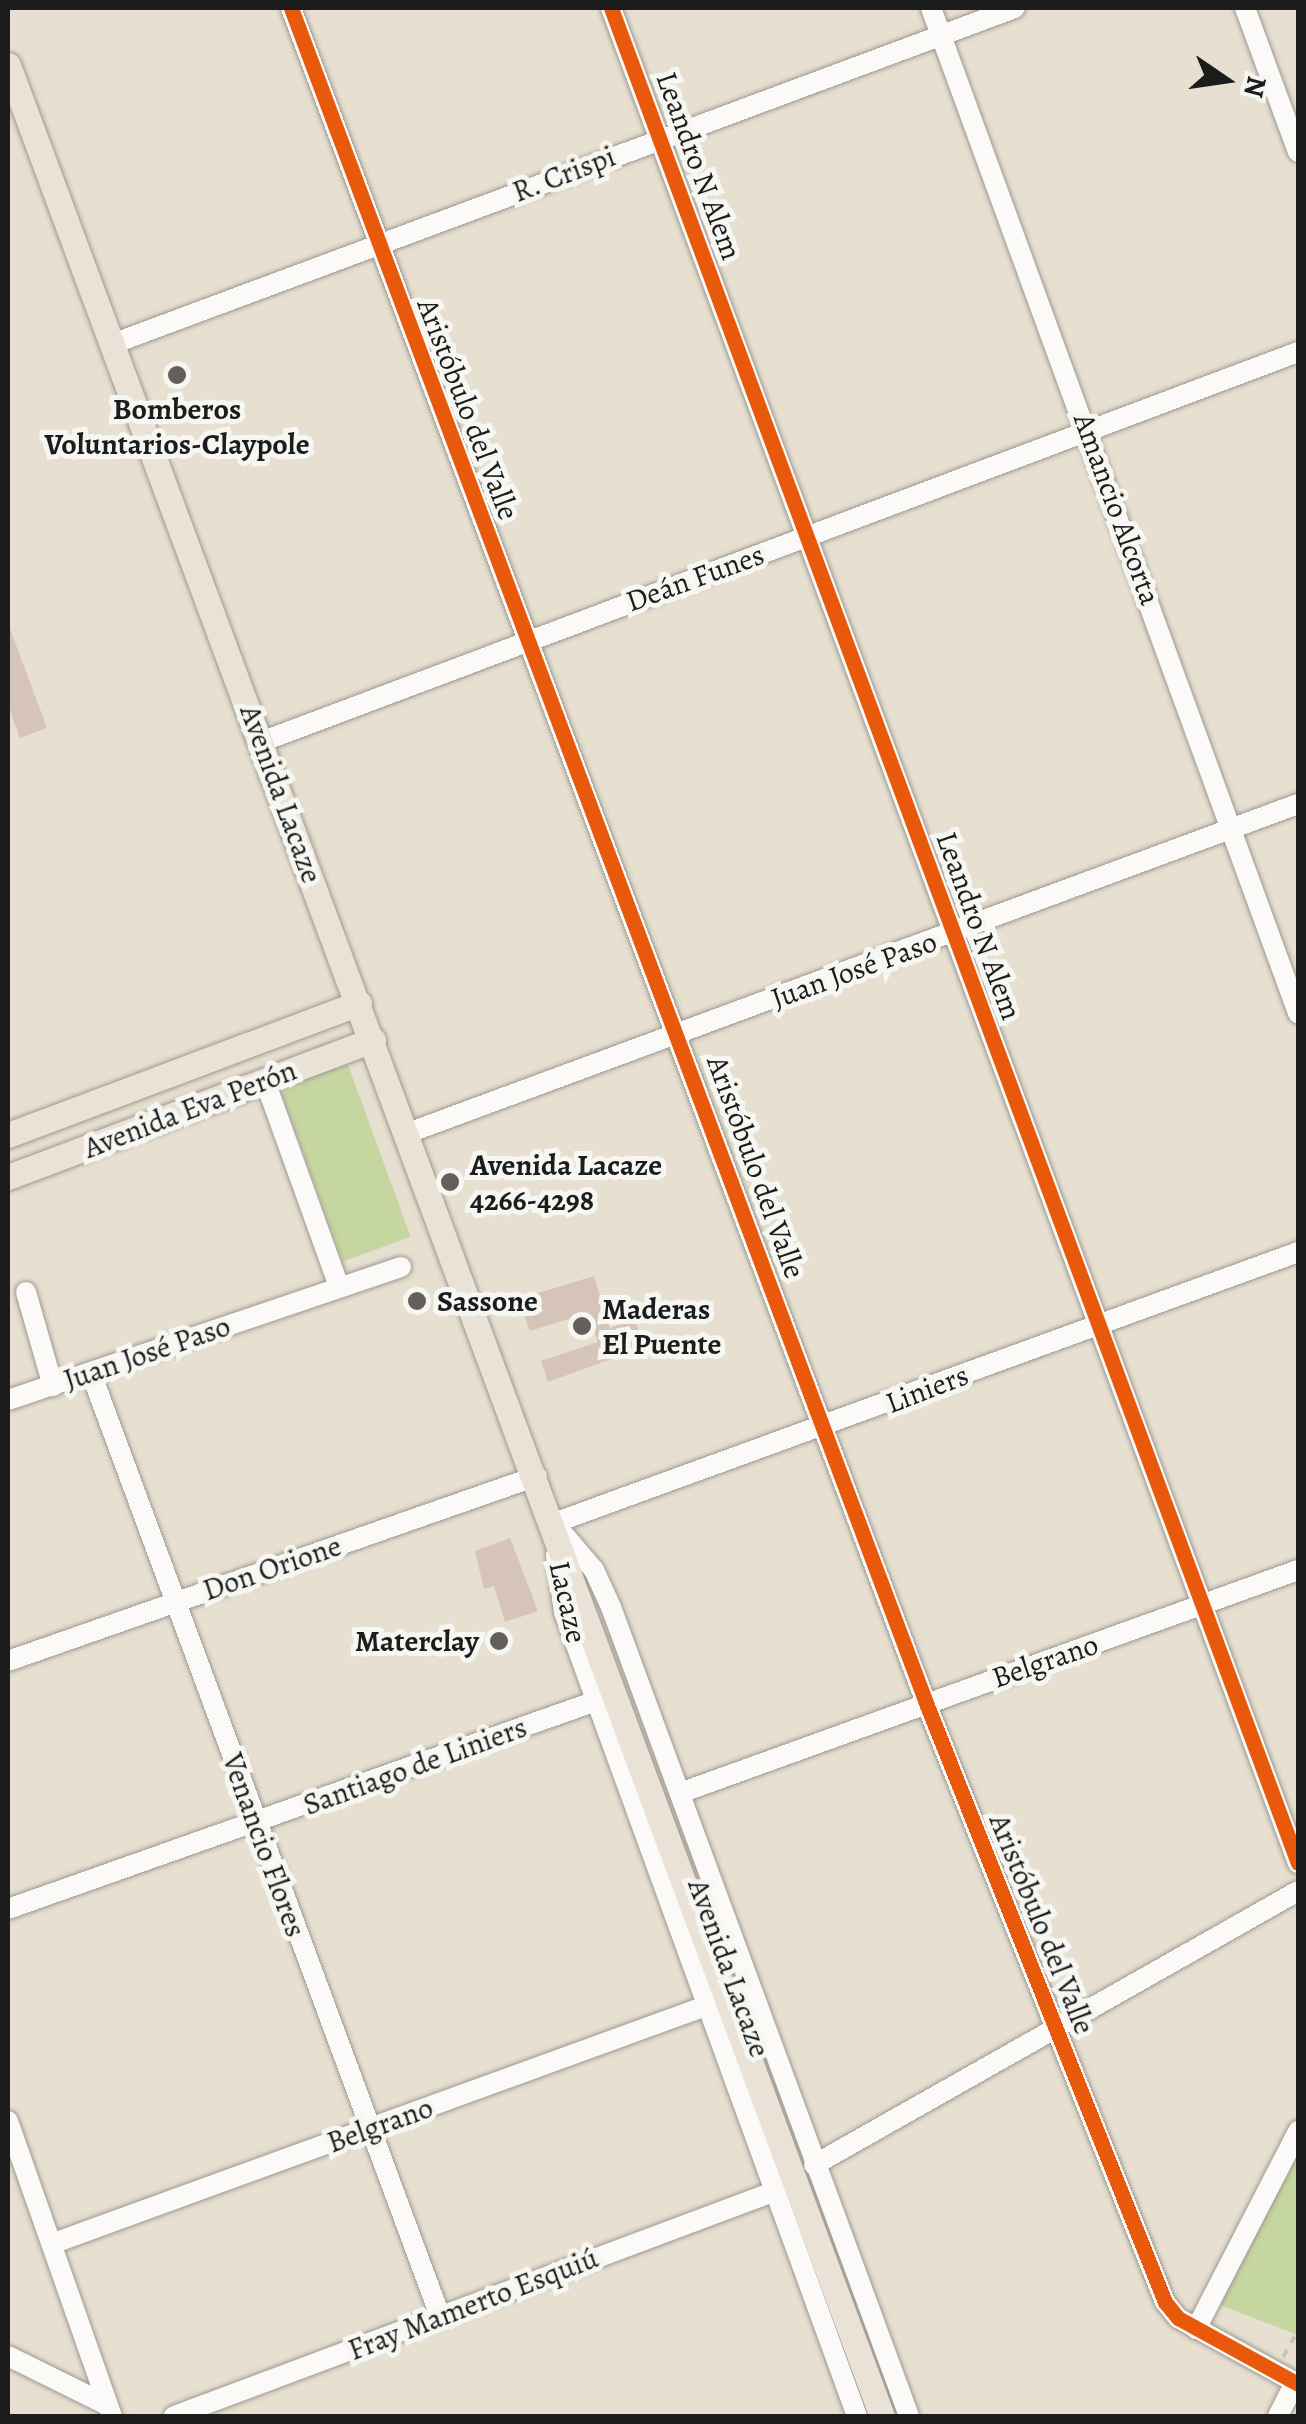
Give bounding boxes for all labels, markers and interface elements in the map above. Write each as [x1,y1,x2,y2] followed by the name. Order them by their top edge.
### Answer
[1176,30,1276,130] north arrow
[648,67,750,265] street label: Leandro N Alem
[1234,73,1276,101] text: N
[507,138,621,210] street label: R. Crispi
[409,293,527,525] street label: Aristóbulo del Valle
[166,364,188,386] marker: Bomberos Voluntarios-Claypole
[45,391,309,462] place label: Bomberos Voluntarios-Claypole
[1066,408,1168,610] street label: Amancio Alcorta
[621,536,769,620] street label: Deán Funes
[232,700,330,888] street label: Avenida Lacaze
[928,827,1030,1025] street label: Leandro N Alem
[766,923,942,1017] street label: Juan José Paso
[699,1051,813,1283] street label: Aristóbulo del Valle
[79,1052,301,1166] street label: Avenida Eva Perón
[470,1147,662,1218] place label: Avenida Lacaze 4266-4298
[439,1171,461,1193] marker: Avenida Lacaze 4266-4298
[437,1283,538,1319] place label: Sassone
[406,1290,428,1312] marker: Sassone
[602,1291,721,1362] place label: Maderas El Puente
[59,1308,235,1398] street label: Juan José Paso
[571,1315,593,1337] marker: Maderas El Puente
[881,1357,973,1421] street label: Liniers
[198,1528,346,1608] street label: Don Orione
[541,1558,595,1646] street label: Lacaze
[355,1623,479,1659] place label: Materclay
[987,1626,1103,1696] street label: Belgrano
[488,1630,510,1652] marker: Materclay
[298,1709,532,1823] street label: Santiago de Liniers
[214,1748,314,1942] street label: Venancio Flores
[981,1809,1103,2039] street label: Aristóbulo del Valle
[680,1874,778,2062] street label: Avenida Lacaze
[322,2089,438,2161] street label: Belgrano
[343,2240,603,2368] street label: Fray Mamerto Esquiú

